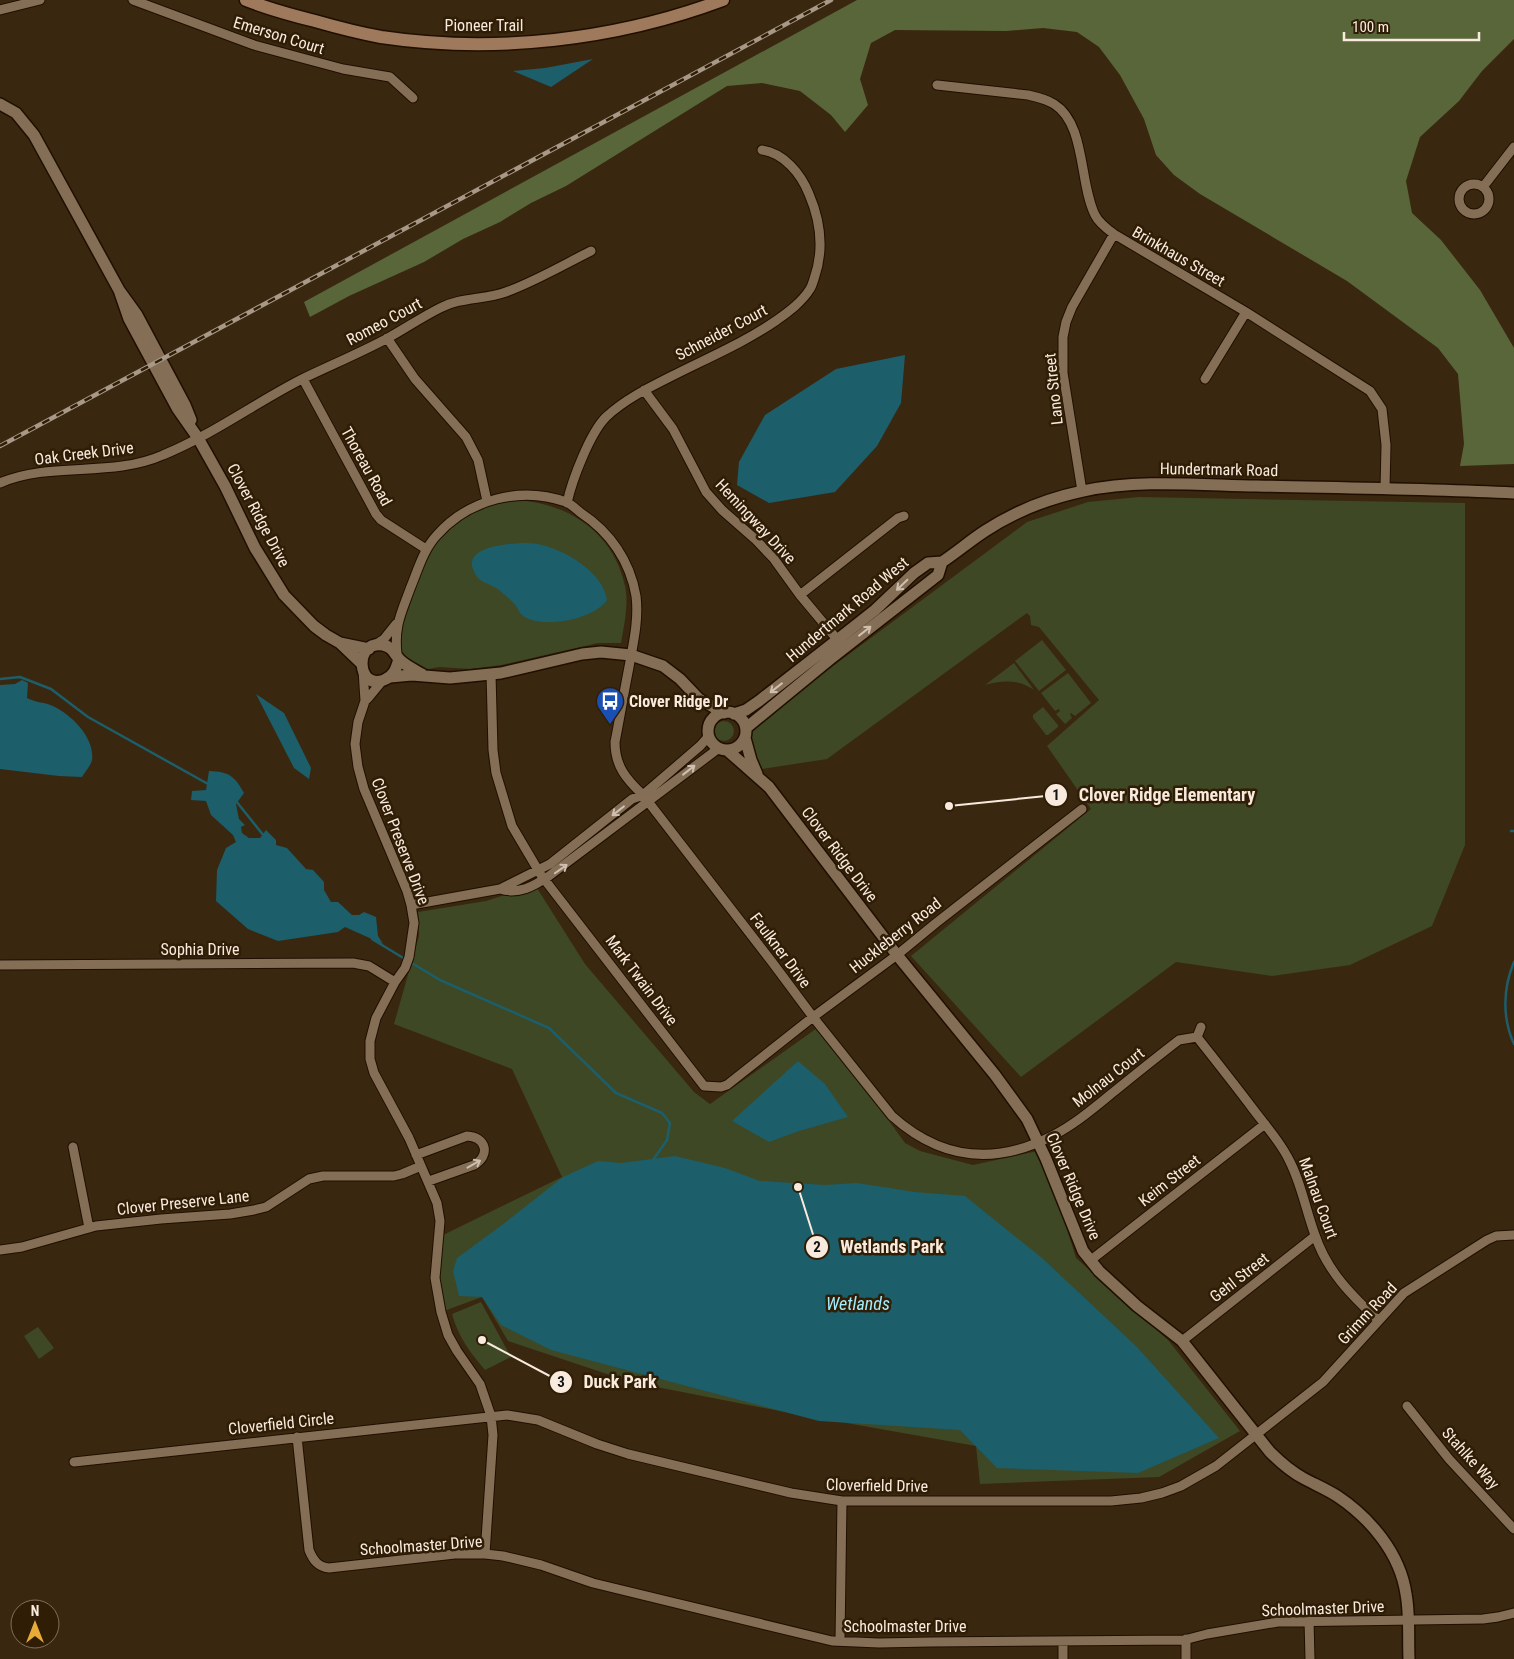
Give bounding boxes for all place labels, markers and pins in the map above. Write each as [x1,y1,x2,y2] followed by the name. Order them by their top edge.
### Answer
[595,686,625,725] bus stop icon: Clover Ridge Dr
[629,692,728,711] place label: Clover Ridge Dr
[1043,778,1265,811] callout: Clover Ridge Elementary
[805,1230,953,1263] callout: Wetlands Park
[548,1365,666,1398] callout: Duck Park

